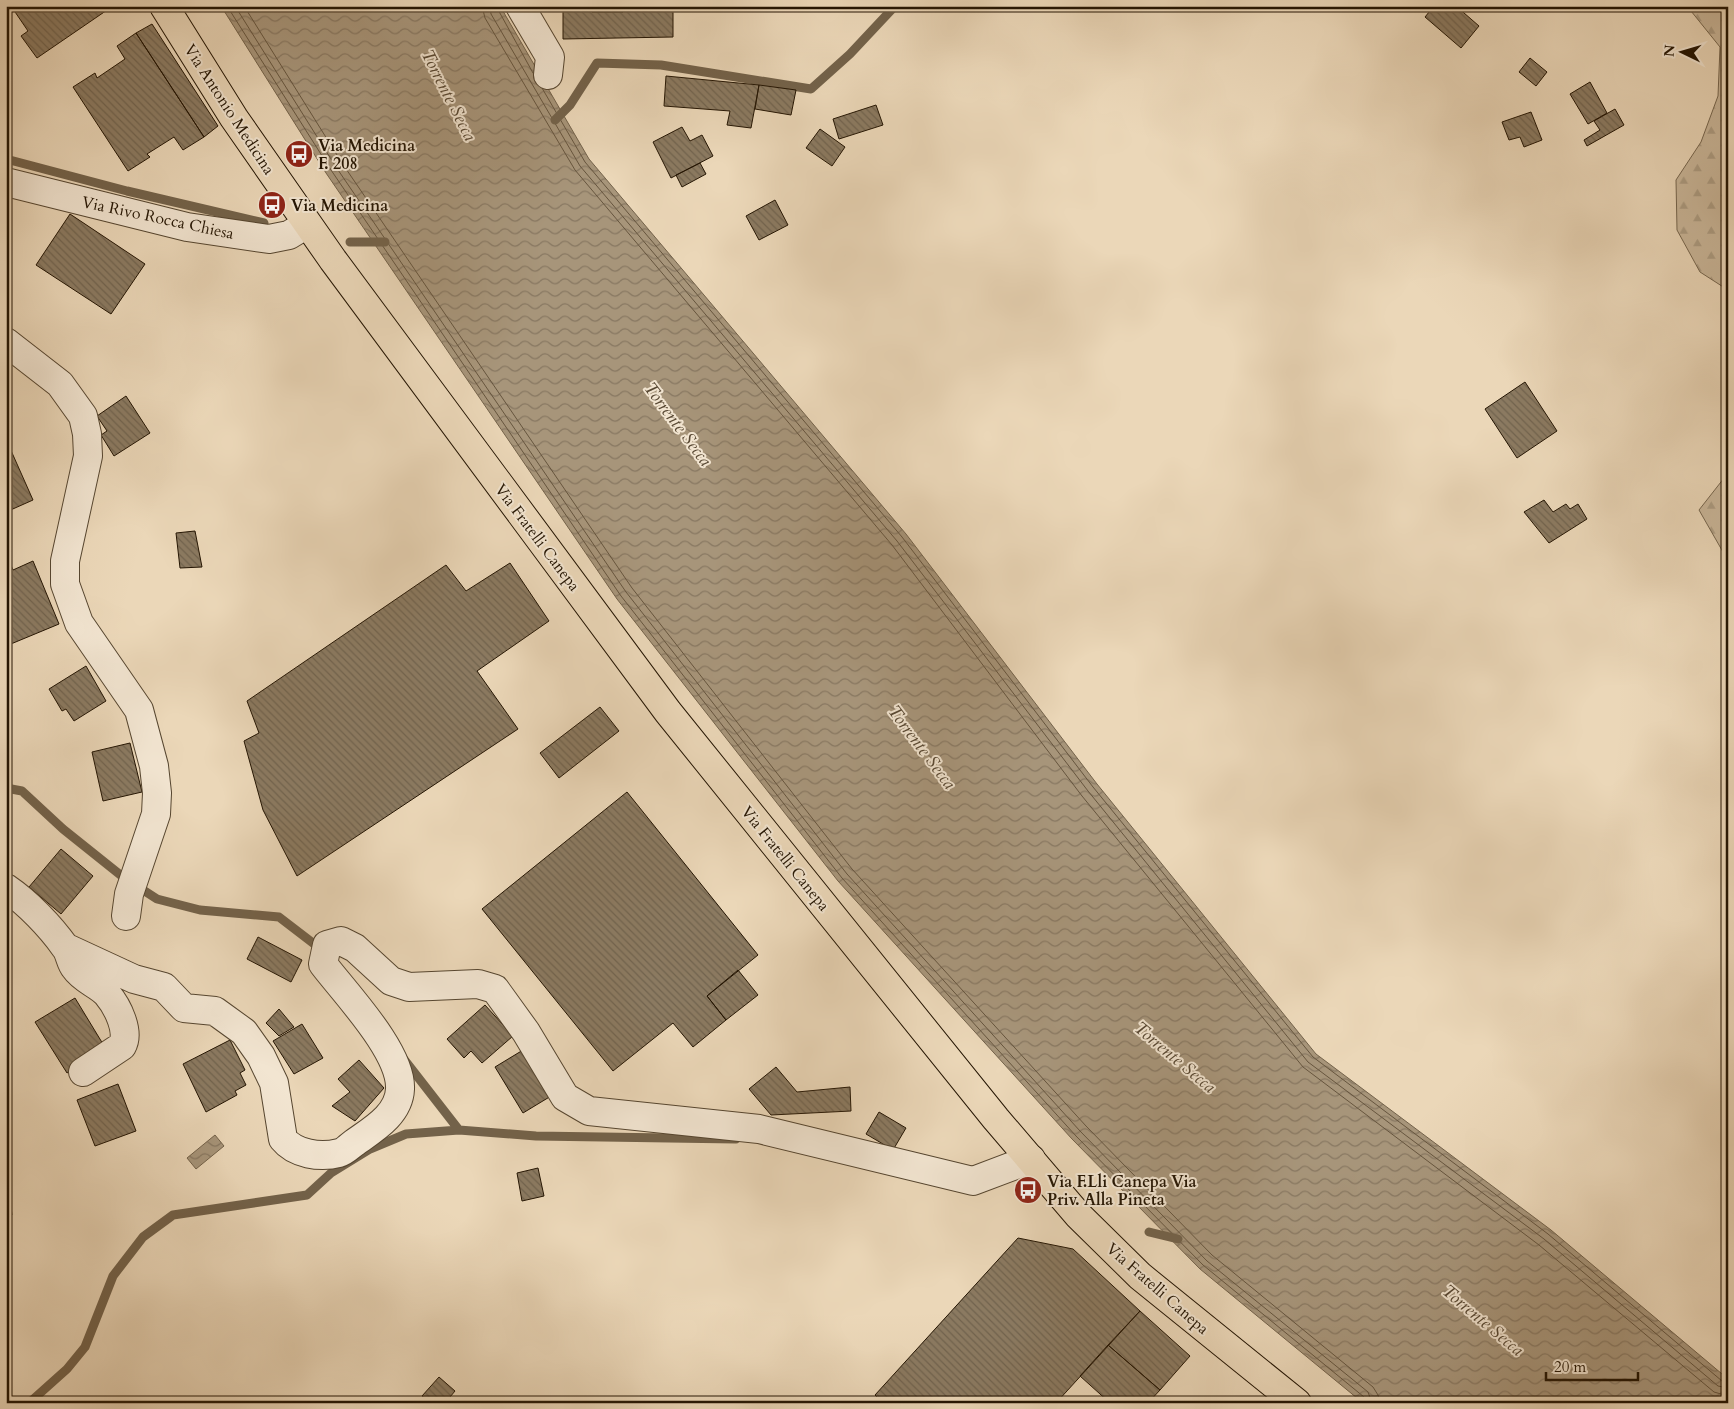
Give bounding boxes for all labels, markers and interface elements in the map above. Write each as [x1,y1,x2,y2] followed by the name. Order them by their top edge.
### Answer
[1656,28,1706,78] north arrow
[179,40,280,179] street label: Via Antonio Medicina
[1660,44,1680,58] text: N
[415,45,482,145] water label: Torrente Secca
[318,135,415,175] place label: Via Medicina F. 208
[284,139,314,169] bus stop icon: Via Medicina F. 208
[257,190,287,220] bus stop icon: Via Medicina
[80,191,236,245] street label: Via Rivo Rocca Chiesa
[291,195,388,217] place label: Via Medicina
[638,377,718,472] water label: Torrente Secca
[489,479,585,596] street label: Via Fratelli Canepa
[882,700,962,795] water label: Torrente Secca
[736,801,835,916] street label: Via Fratelli Canepa
[1128,1016,1221,1099] water label: Torrente Secca
[1047,1171,1197,1211] place label: Via F.Lli Canepa Via Priv. Alla Pineta
[1013,1175,1043,1205] bus stop icon: Via F.Lli Canepa Via Priv. Alla Pineta
[1101,1238,1214,1340] street label: Via Fratelli Canepa
[1436,1279,1529,1362] water label: Torrente Secca
[1546,1349,1639,1381] scale bar
[1554,1357,1586,1377] text: 20 m

